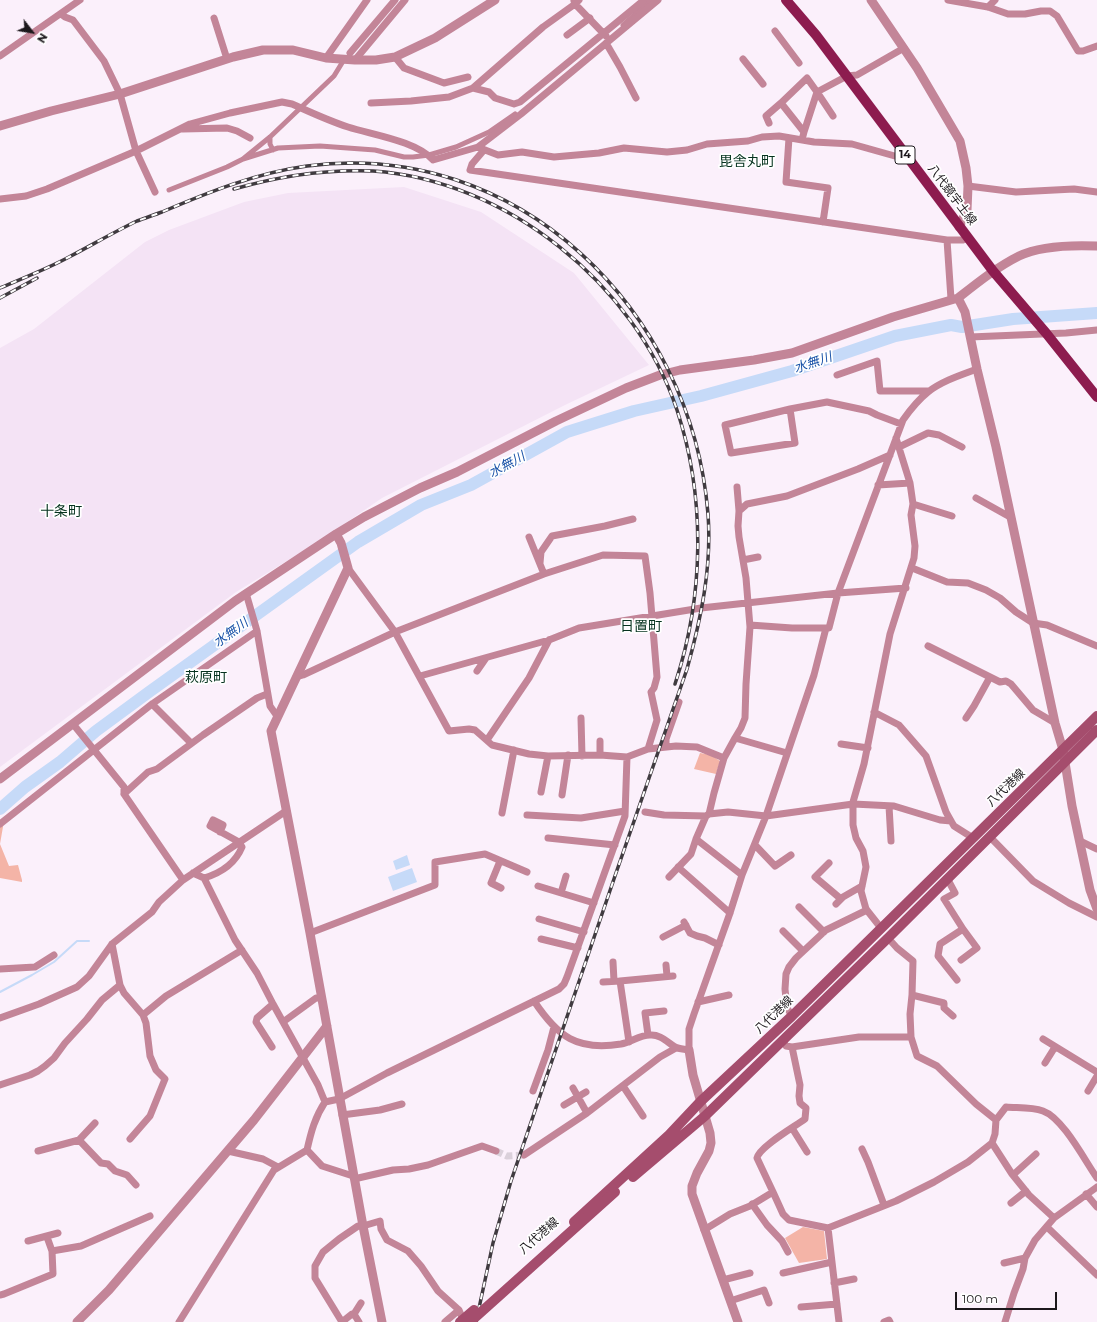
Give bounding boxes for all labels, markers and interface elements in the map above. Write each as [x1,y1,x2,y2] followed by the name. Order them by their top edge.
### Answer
[12,12,52,52] north arrow
[34,31,51,46] text: N
[895,146,915,164] road number: 14
[719,154,775,170] district label: 毘舎丸町
[925,162,979,228] street label: 八代鏡宇土線
[792,349,834,377] water label: 水無川
[486,449,528,481] water label: 水無川
[40,504,82,520] district label: 十条町
[211,615,251,651] water label: 水無川
[620,619,662,635] district label: 日置町
[185,670,227,686] district label: 萩原町
[984,766,1028,810] street label: 八代港線
[752,993,796,1037] street label: 八代港線
[516,1215,562,1257] street label: 八代港線
[957,1284,1059,1310] scale bar
[962,1291,998,1306] text: 100 m

